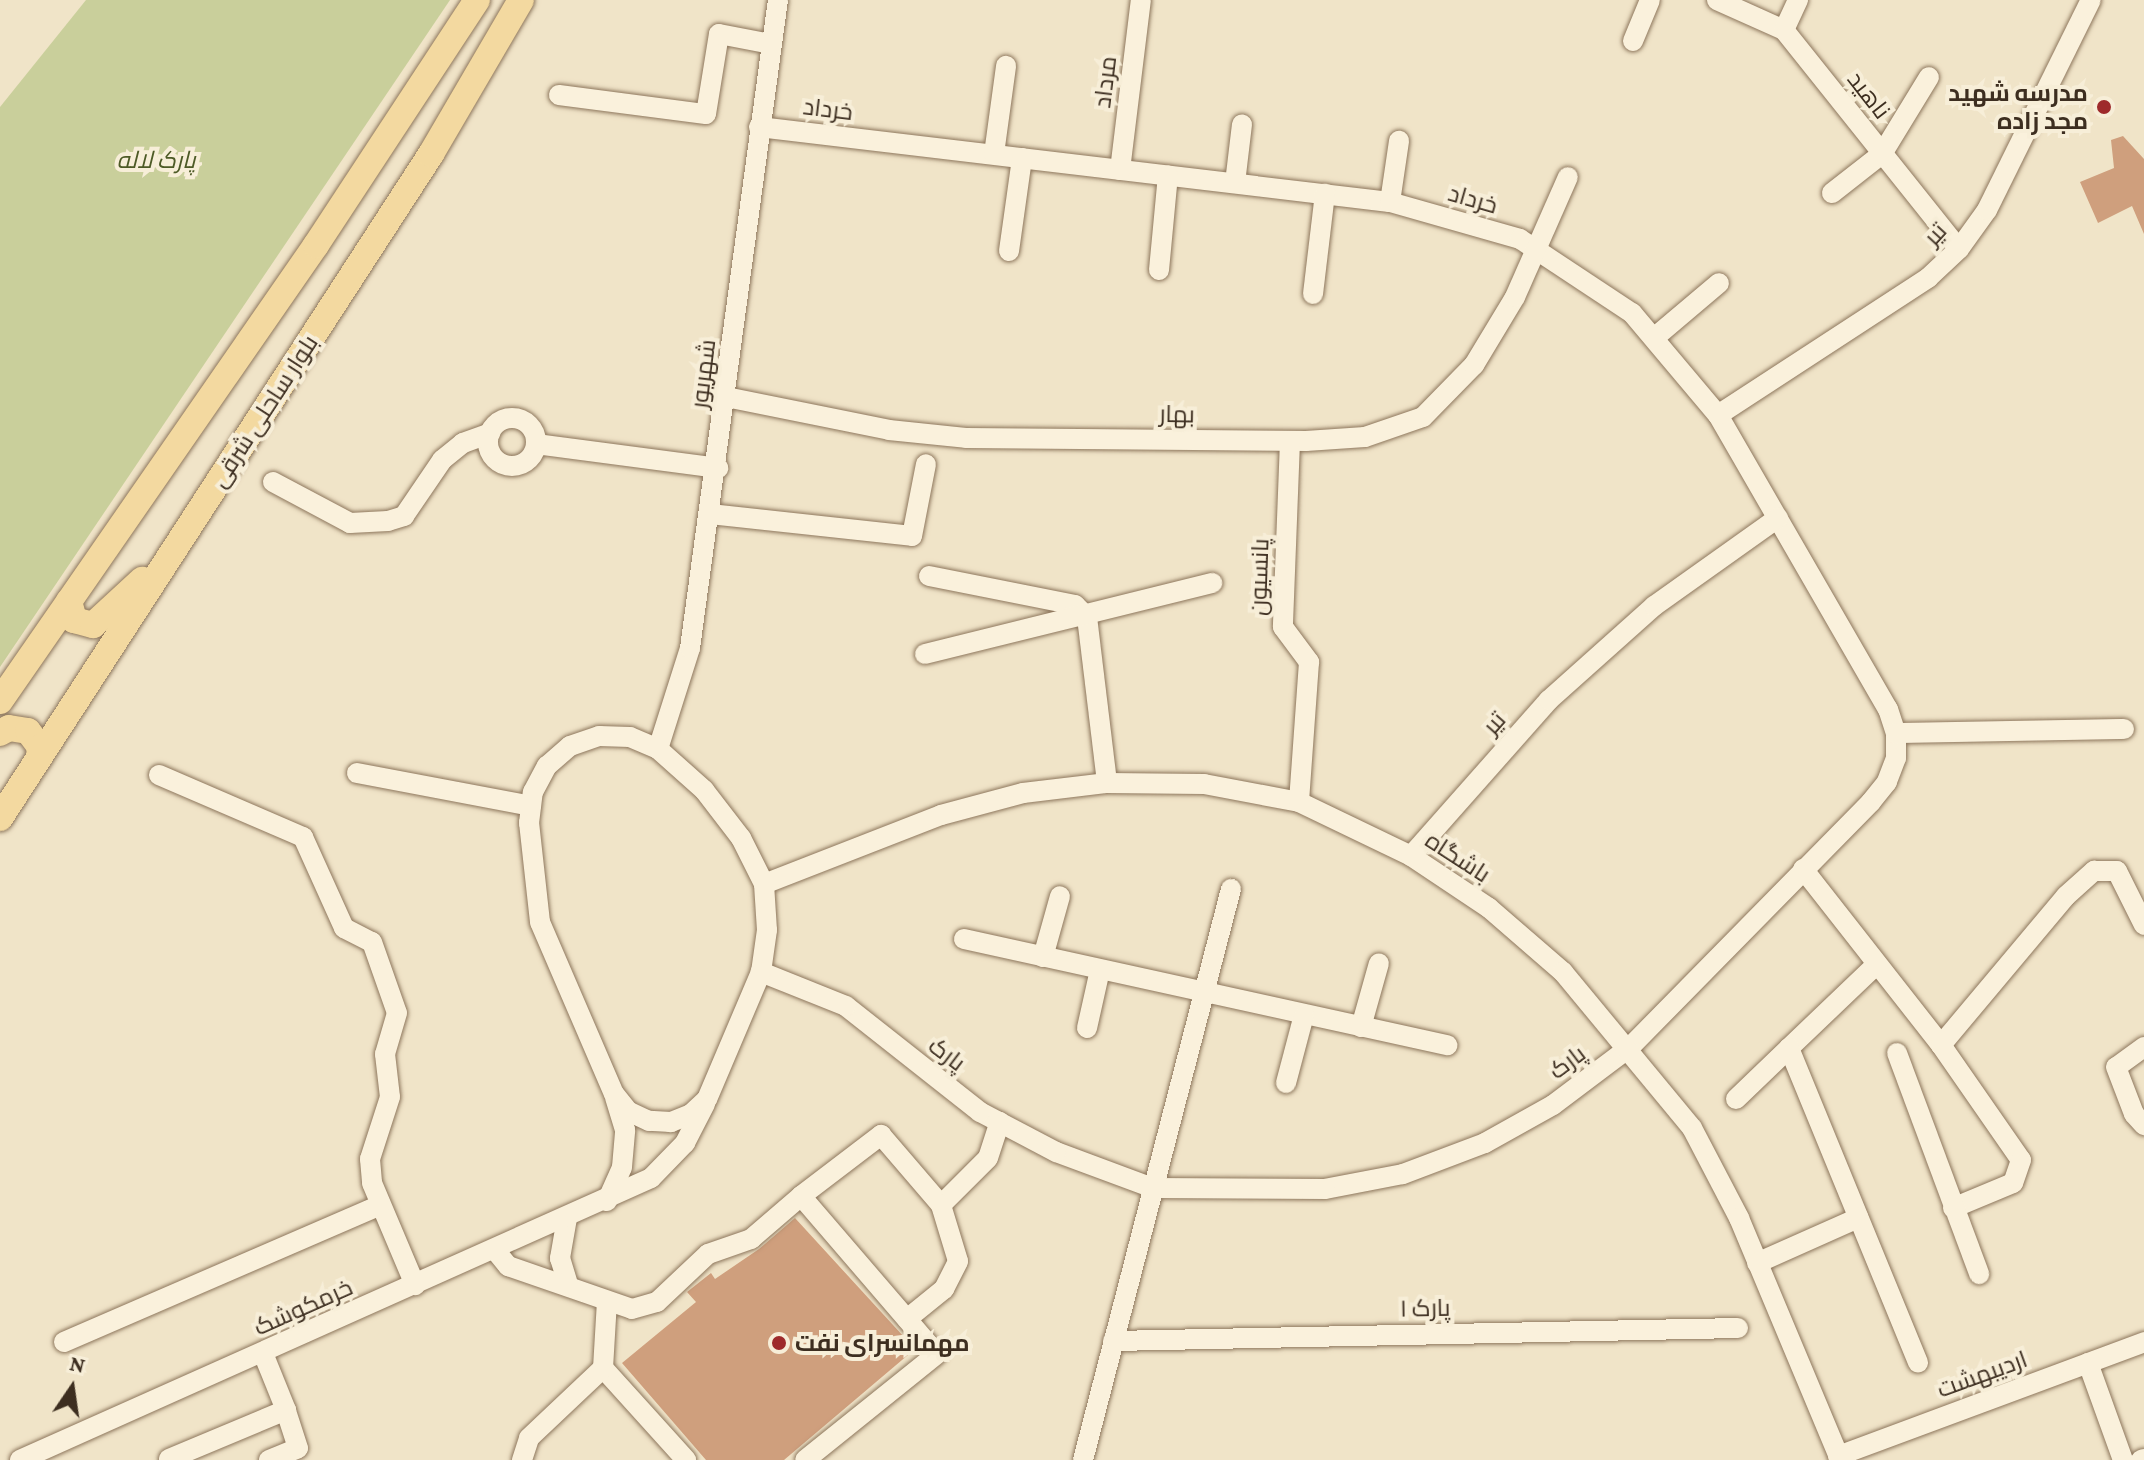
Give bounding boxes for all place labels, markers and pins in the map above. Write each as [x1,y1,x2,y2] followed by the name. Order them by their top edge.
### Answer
[1948,79,2088,135] place label: مدرسه شهید مجد زاده
[2095,98,2113,116] marker: مدرسه شهید مجد زاده
[795,1329,970,1357] place label: مهمانسرای نفت
[770,1334,788,1352] marker: مهمانسرای نفت

